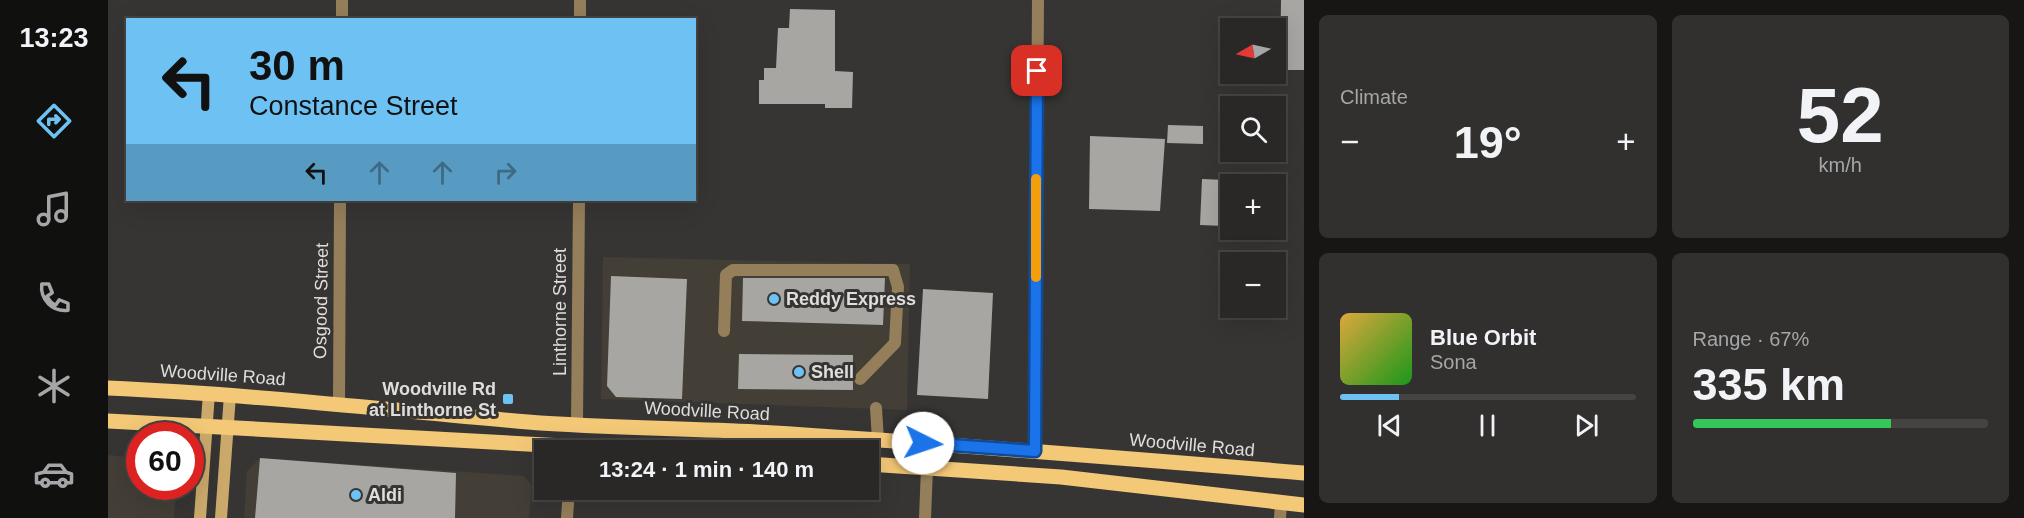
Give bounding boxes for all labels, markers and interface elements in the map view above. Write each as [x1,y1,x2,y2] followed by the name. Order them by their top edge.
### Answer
[1220,18,1286,84] north arrow
[1220,18,1286,318] map controls
[19,23,89,53] text: 13:23
[150,42,228,120] icon: left
[249,42,345,89] text: 30 m
[1011,45,1062,96] pin
[1020,54,1053,87] icon: arrive
[1797,71,1884,159] text: 52
[1340,86,1408,108] text: Climate
[249,91,458,121] text: Constance Street
[1220,96,1286,162] button: search
[33,100,75,142] icon: directions
[1454,117,1522,168] text: 19°
[1340,123,1359,160] text: −
[1616,123,1636,160] text: +
[1819,154,1862,176] text: km/h
[300,156,333,189] icon: left
[363,156,396,189] icon: ahead
[426,156,459,189] icon: ahead
[489,156,522,189] icon: right
[1220,174,1286,240] button: +
[33,188,75,230] icon: music
[310,243,332,359] street label: Osgood Street
[550,248,570,376] street label: Linthorne Street
[1220,252,1286,318] button: −
[33,277,75,319] icon: phone
[786,289,916,309] place label: Reddy Express
[767,292,781,306] marker: Reddy Express
[1430,325,1536,350] text: Blue Orbit
[1693,328,1809,350] text: Range · 67%
[1430,351,1477,373] text: Sona
[1693,359,1845,410] text: 335 km
[160,361,286,389] street label: Woodville Road
[811,362,854,382] place label: Shell
[33,365,75,407] icon: climate
[792,365,806,379] marker: Shell
[369,379,496,420] place label: Woodville Rd at Linthorne St
[501,392,515,406] marker: Woodville Rd at Linthorne St
[644,398,770,424] street label: Woodville Road
[1373,409,1406,442] icon: previous
[1471,409,1504,442] icon: pause
[1570,409,1603,442] icon: next
[891,411,955,475] position arrow
[126,422,204,500] speed limit sign: 60
[1128,430,1256,460] street label: Woodville Road
[33,453,75,495] icon: car
[599,457,814,482] text: 13:24 · 1 min · 140 m
[368,485,402,505] place label: Aldi
[349,488,363,502] marker: Aldi

